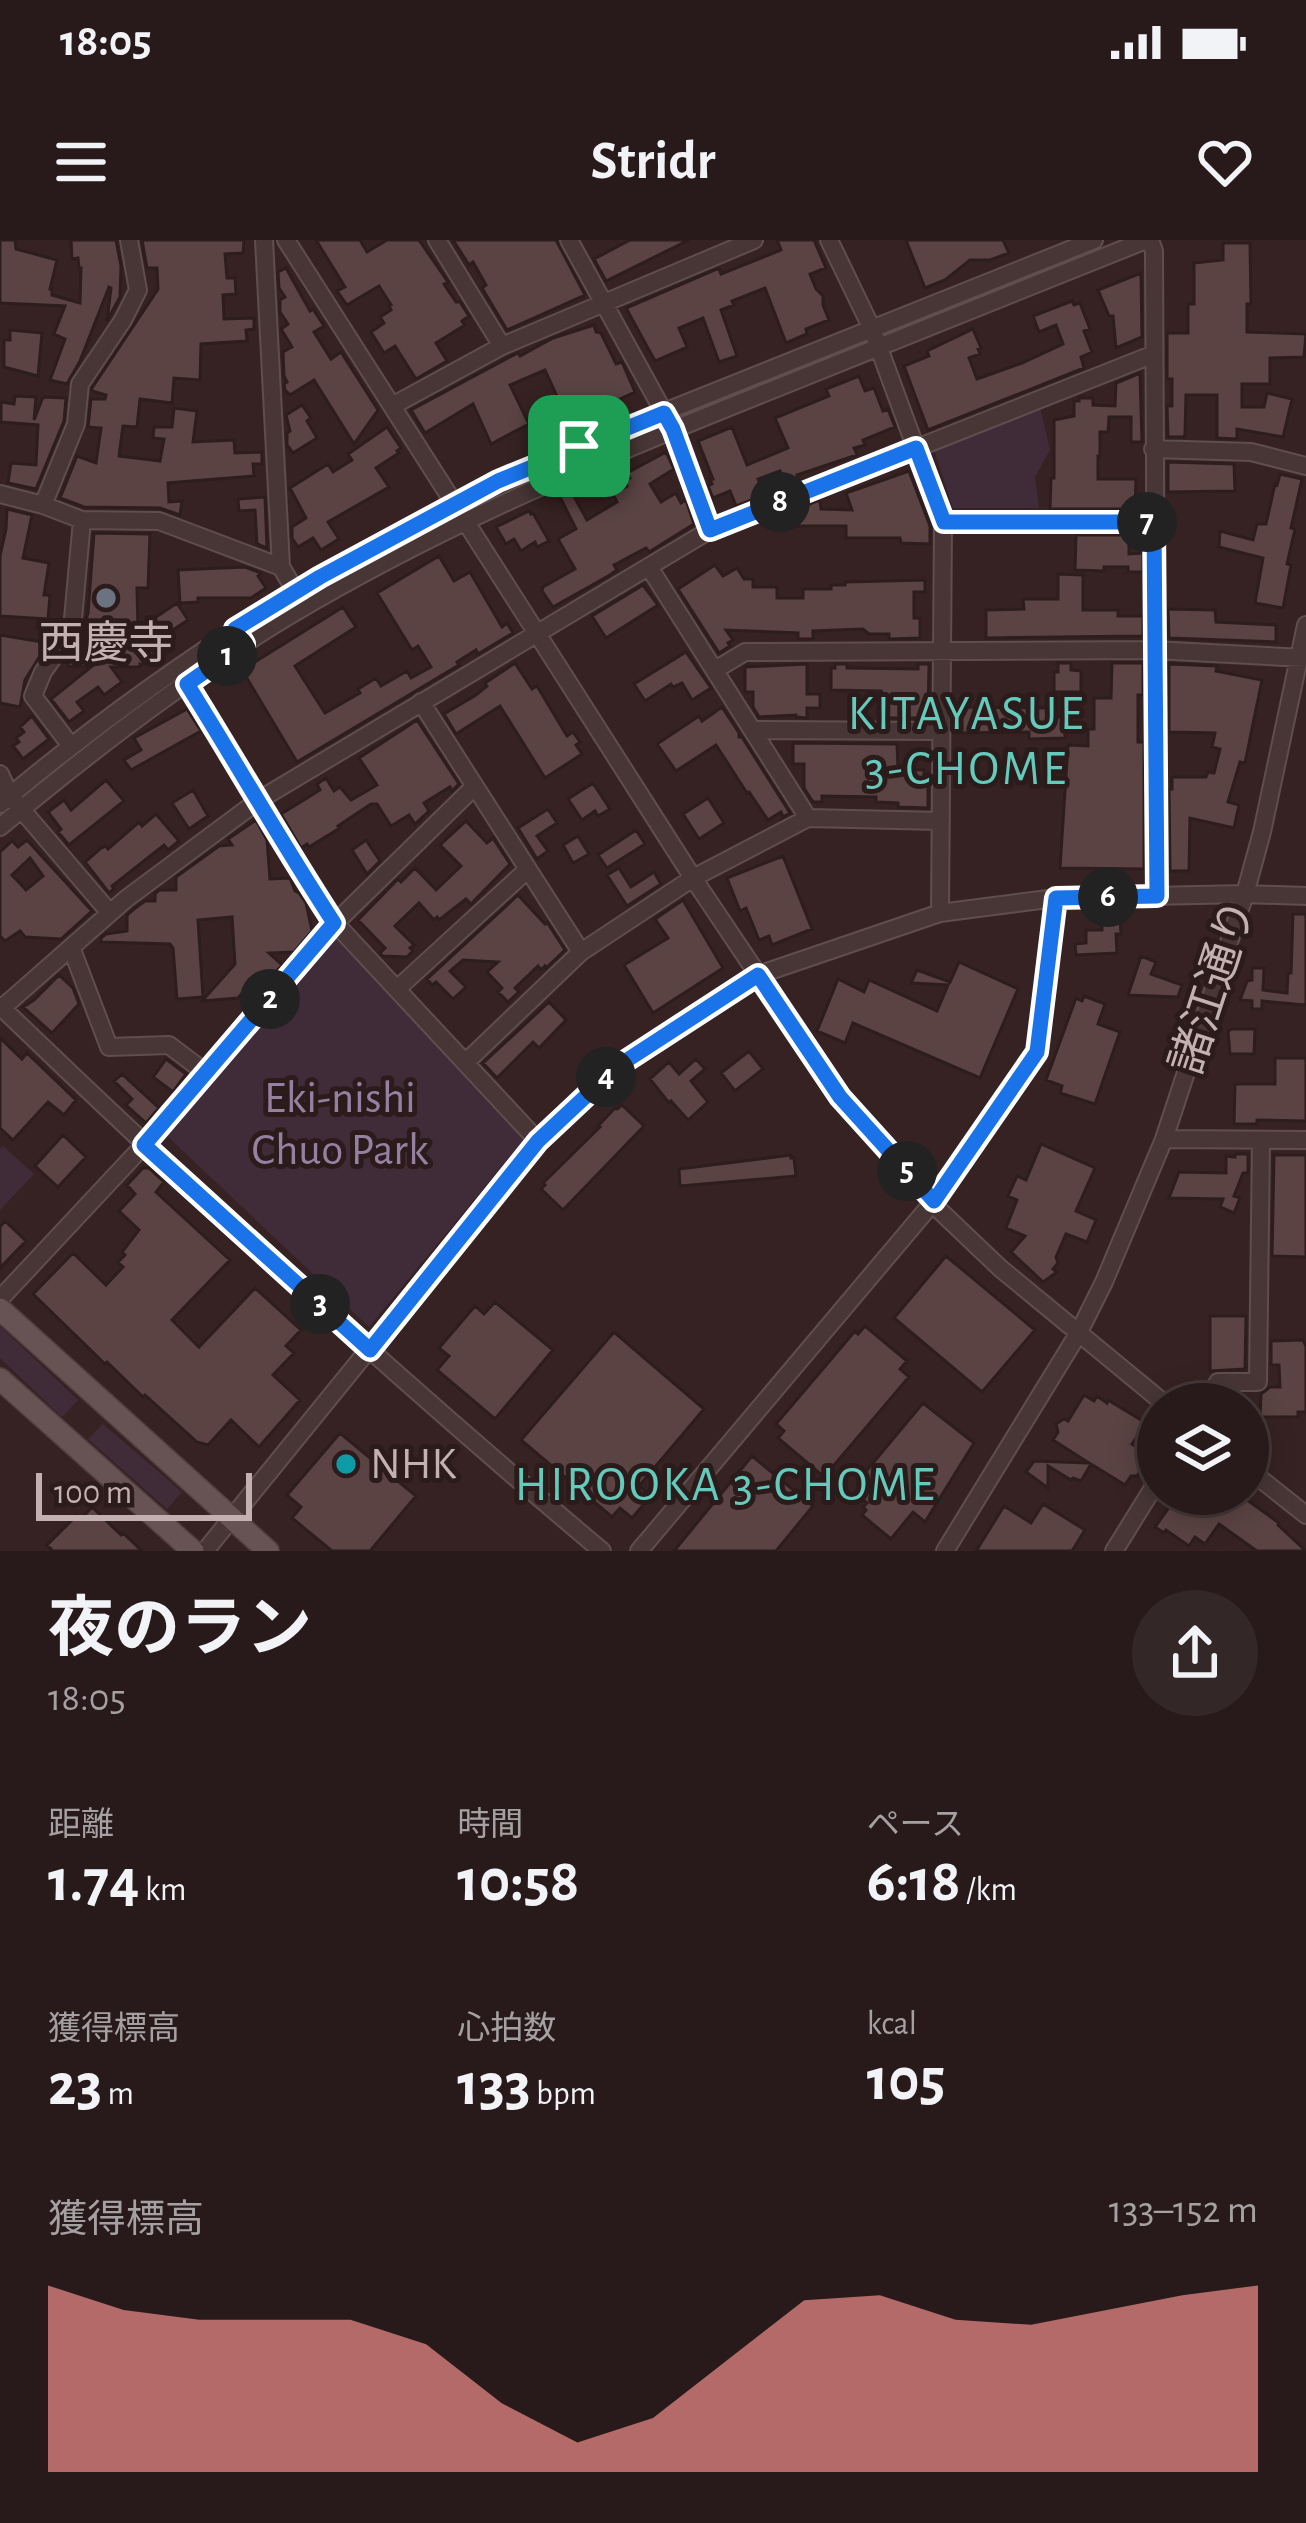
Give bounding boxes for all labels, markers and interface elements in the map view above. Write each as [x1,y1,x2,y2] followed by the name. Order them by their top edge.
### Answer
[60,19,152,64] text: 18:05
[48,129,114,195] icon: menu
[1192,129,1258,195] icon: heart
[590,135,716,189] text: Stridr
[528,395,630,497] pin
[546,413,612,479] icon: arrive
[750,472,810,532] pin: 8
[772,485,788,518] text: 8
[1117,492,1177,552] pin: 7
[1140,505,1154,538] text: 7
[93,585,119,611] marker: 西慶寺
[38,620,174,667] place label: 西慶寺
[197,626,257,686] pin: 1
[221,639,233,672] text: 1
[848,691,1086,794] district label: KITAYASUE 3-CHOME
[1078,867,1138,927] pin: 6
[1100,880,1116,913] text: 6
[1163,894,1263,1080] street label: 諸江通り
[240,969,300,1029] pin: 2
[262,982,278,1015] text: 2
[576,1047,636,1107] pin: 4
[598,1060,614,1093] text: 4
[252,1076,429,1173] park label: Eki-nishi Chuo Park
[877,1141,937,1201] pin: 5
[900,1154,914,1187] text: 5
[290,1274,350,1334] pin: 3
[313,1287,327,1320] text: 3
[1137,1383,1269,1515] map controls
[1137,1383,1269,1515] button: layers
[370,1442,457,1487] place label: NHK
[333,1451,359,1477] marker: NHK
[515,1462,937,1510] district label: HIROOKA 3-CHOME
[36,1467,252,1520] scale bar
[54,1477,132,1510] text: 100 m
[1132,1590,1258,1716] button: share
[48,1597,312,1663] text: 夜のラン
[48,1679,126,1718] text: 18:05
[48,1809,114,1842] text: 距離
[457,1809,523,1842] text: 時間
[867,1809,964,1842] text: ペース
[48,1852,139,1912] text: 1.74
[457,1852,579,1912] text: 10:58
[867,1852,961,1912] text: 6:18
[139,1874,186,1907] text: km
[961,1874,1017,1907] text: /km
[867,2008,917,2041] text: kcal
[48,2013,180,2046] text: 獲得標高
[457,2013,556,2046] text: 心拍数
[867,2051,945,2111] text: 105
[48,2056,102,2116] text: 23
[457,2056,531,2116] text: 133
[102,2078,134,2111] text: m
[531,2078,596,2111] text: bpm
[1109,2191,1258,2230] text: 133–152 m
[48,2201,204,2240] text: 獲得標高

